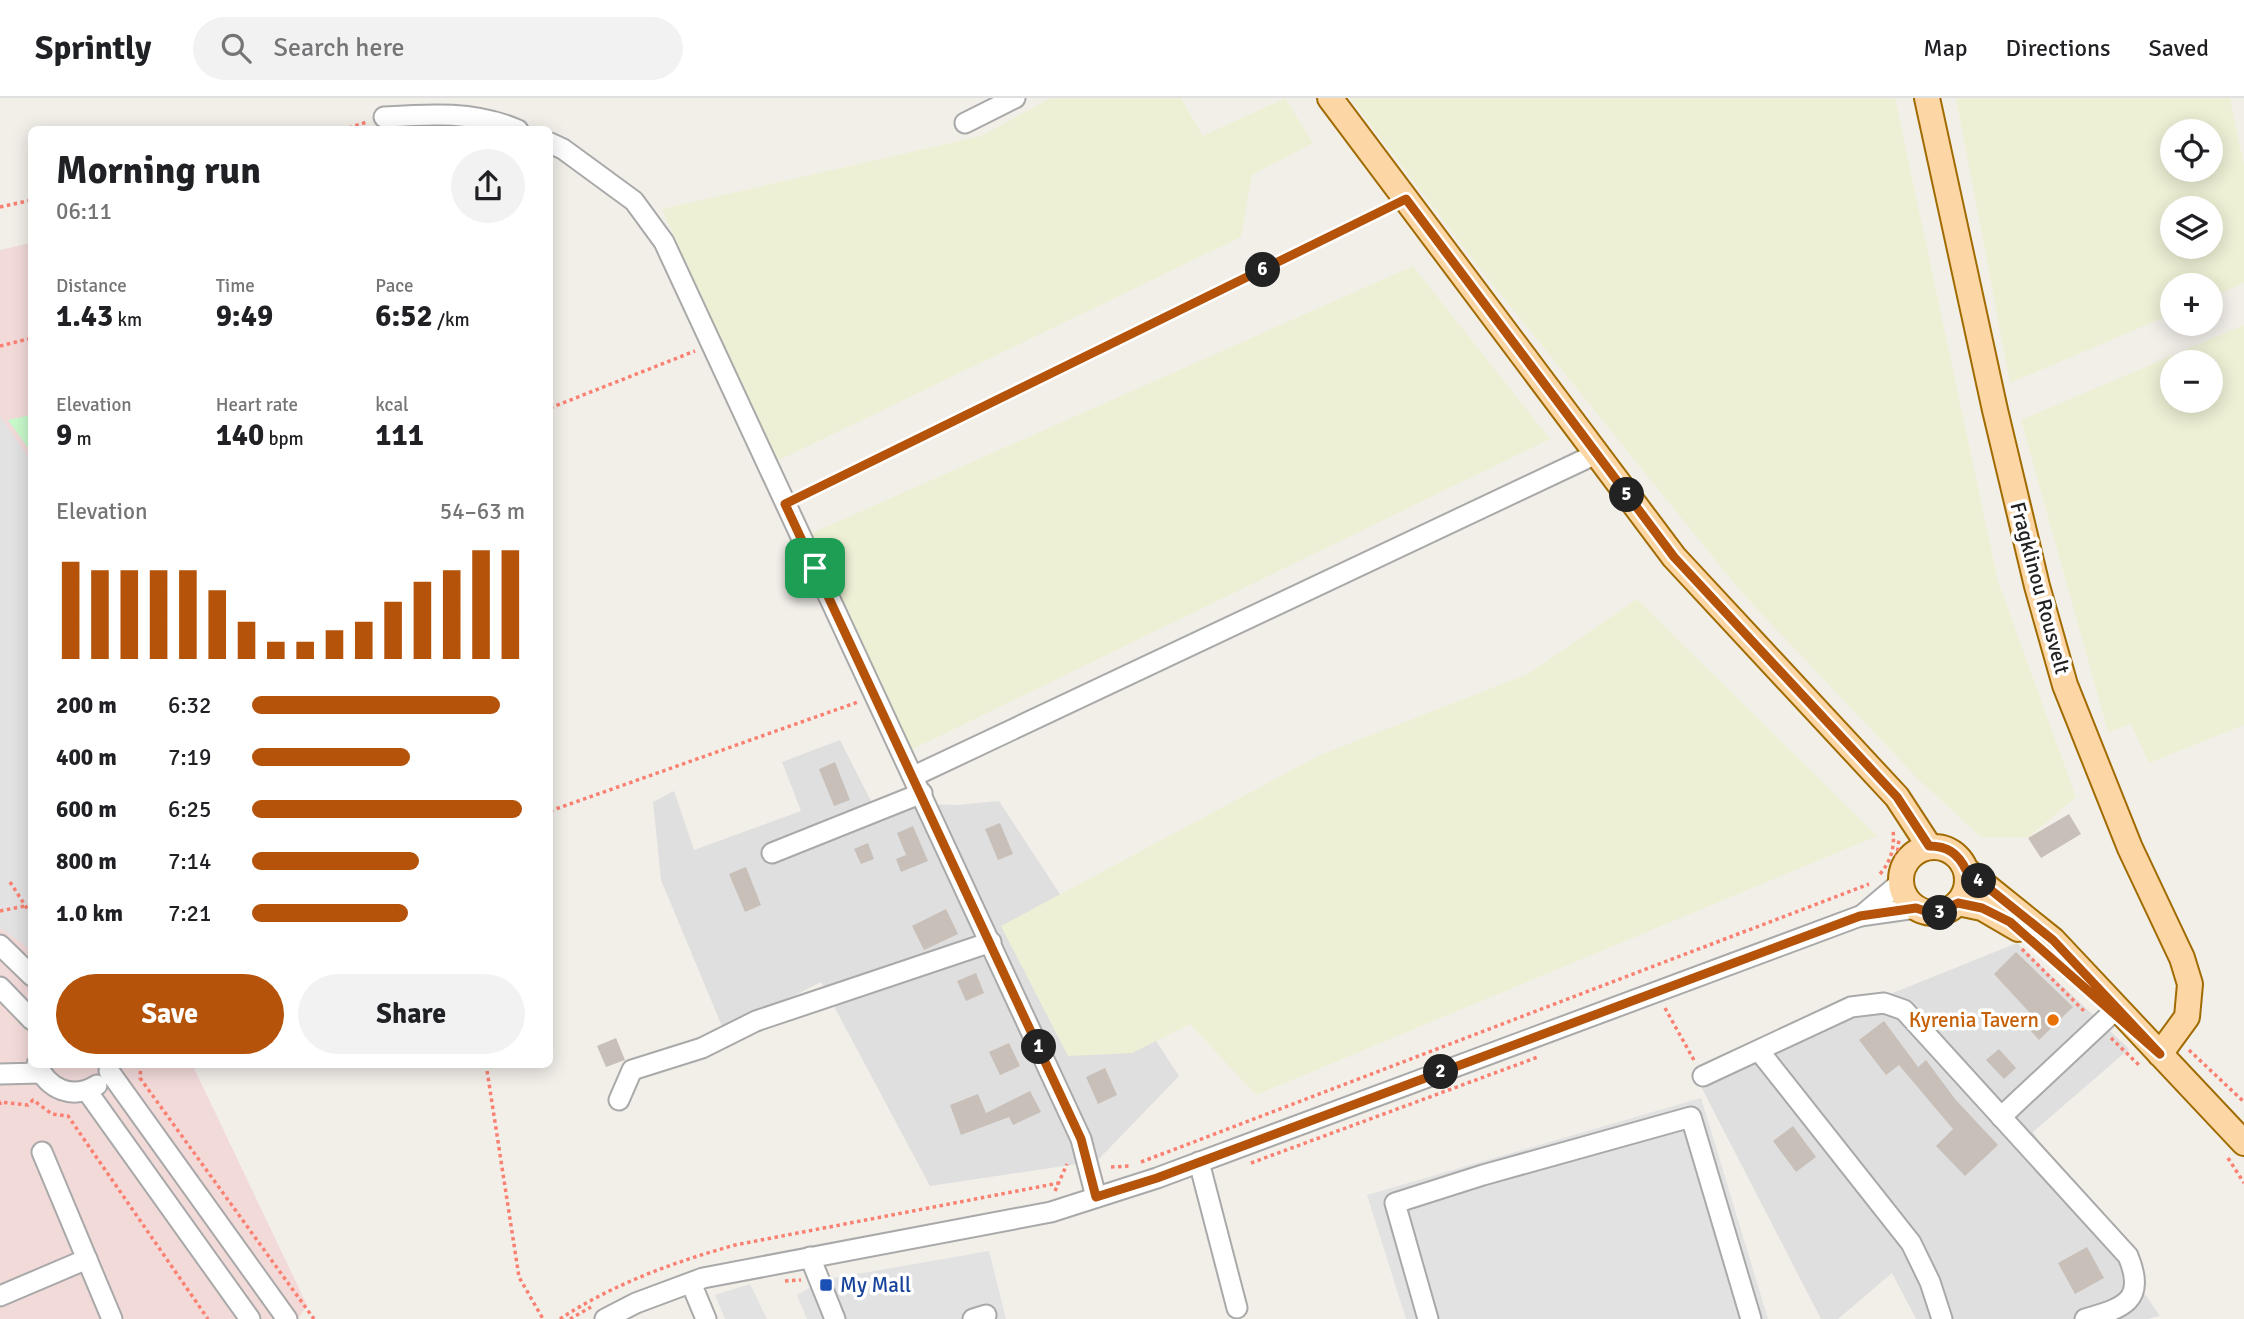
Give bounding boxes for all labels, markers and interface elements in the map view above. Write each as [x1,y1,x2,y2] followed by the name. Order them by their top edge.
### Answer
[193,17,683,80] search box
[35,28,151,69] text: Sprintly
[217,29,255,67] icon: search
[273,32,405,64] text: Search here
[1923,33,1968,63] text: Map
[2006,33,2111,63] text: Directions
[2149,33,2209,63] text: Saved
[2160,119,2223,413] map controls
[2160,119,2223,182] button: locate
[56,147,261,194] text: Morning run
[451,149,525,223] button: share
[2160,196,2223,259] button: layers
[56,197,112,226] text: 06:11
[1246,252,1280,288] pin: 6
[1257,257,1268,281] text: 6
[2160,273,2223,336] button: +
[56,274,127,298] text: Distance
[216,274,255,298] text: Time
[375,274,414,298] text: Pace
[56,298,113,335] text: 1.43
[216,298,273,335] text: 9:49
[375,298,433,335] text: 6:52
[113,308,142,332] text: km
[433,308,470,332] text: /km
[2160,350,2223,413] button: −
[56,393,132,417] text: Elevation
[216,393,298,417] text: Heart rate
[375,393,409,417] text: kcal
[56,417,72,454] text: 9
[216,417,264,454] text: 140
[375,417,424,454] text: 111
[72,427,92,451] text: m
[264,427,304,451] text: bpm
[1610,478,1644,512] pin: 5
[1621,482,1632,506] text: 5
[56,497,148,526] text: Elevation
[440,497,525,526] text: 54–63 m
[2005,499,2075,677] street label: Fragklinou Rousvelt
[785,538,845,598] pin
[796,549,834,587] icon: arrive
[56,691,117,720] text: 200 m
[168,691,211,720] text: 6:32
[56,743,117,772] text: 400 m
[168,743,211,772] text: 7:19
[56,795,117,824] text: 600 m
[168,795,211,824] text: 6:25
[56,847,117,876] text: 800 m
[168,847,211,876] text: 7:14
[1962,864,1996,898] pin: 4
[1973,868,1984,892] text: 4
[1923,896,1958,930] pin: 3
[56,899,123,928] text: 1.0 km
[168,899,211,928] text: 7:21
[1934,900,1945,924] text: 3
[56,974,284,1054] button: Save
[298,974,525,1054] button: Share
[1909,1007,2039,1033] place label: Kyrenia Tavern
[2045,1012,2061,1028] marker: Kyrenia Tavern
[1021,1030,1056,1065] pin: 1
[1033,1034,1044,1058] text: 1
[1424,1054,1458,1090] pin: 2
[1435,1059,1446,1083] text: 2
[840,1272,911,1298] place label: My Mall
[818,1277,834,1293] marker: My Mall

